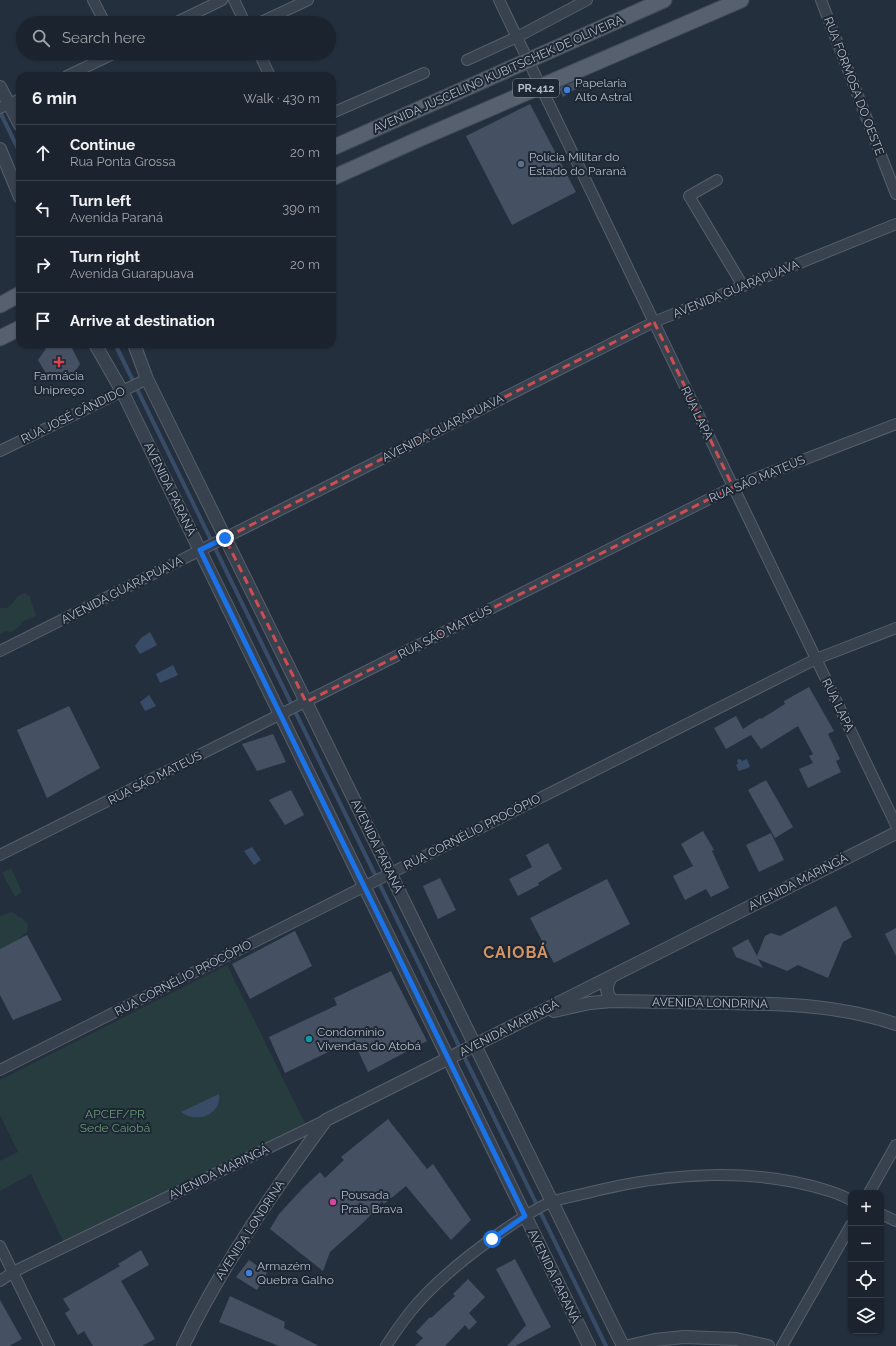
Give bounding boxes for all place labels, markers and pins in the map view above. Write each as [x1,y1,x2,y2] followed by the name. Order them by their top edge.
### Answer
[575,76,633,104] place label: Papelaria Alto Astral
[562,85,572,95] marker: Papelaria Alto Astral
[529,150,626,178] place label: Polícia Militar do Estado do Paraná
[516,159,526,169] marker: Polícia Militar do Estado do Paraná
[54,357,64,367] marker: Farmácia Unipreço
[34,369,84,397] place label: Farmácia Unipreço
[317,1025,421,1053] place label: Condomínio Vivendas do Atobá
[304,1034,314,1044] marker: Condomínio Vivendas do Atobá
[341,1188,403,1216] place label: Pousada Praia Brava
[328,1197,338,1207] marker: Pousada Praia Brava
[257,1259,334,1287] place label: Armazém Quebra Galho
[244,1268,254,1278] marker: Armazém Quebra Galho

